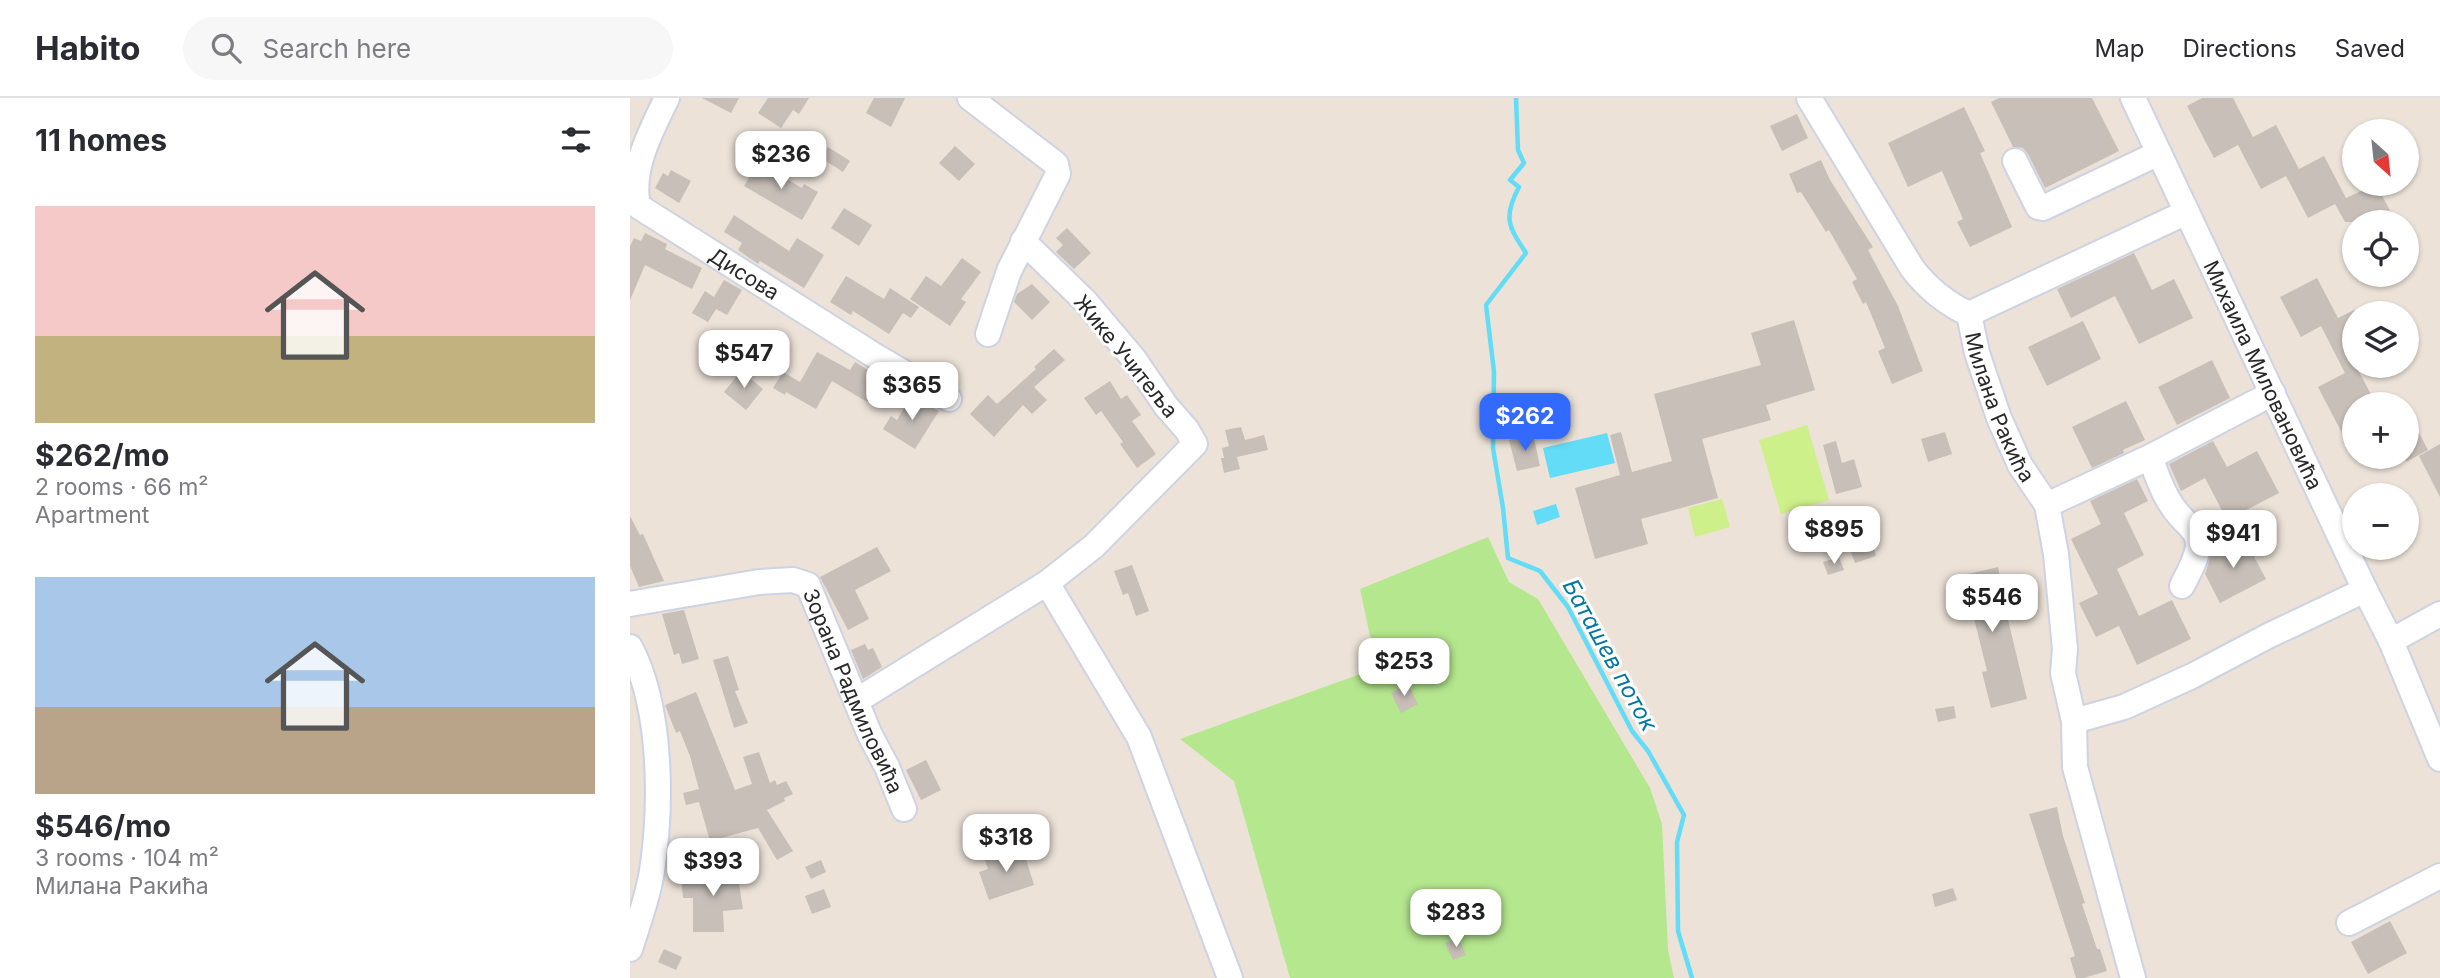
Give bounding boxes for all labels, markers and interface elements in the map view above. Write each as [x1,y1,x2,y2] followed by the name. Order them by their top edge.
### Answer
[183,17,673,80] search box
[35,28,141,68] text: Habito
[207,29,245,67] icon: search
[263,33,411,64] text: Search here
[2095,34,2144,63] text: Map
[2182,34,2297,63] text: Directions
[2335,34,2405,63] text: Saved
[2342,119,2418,196] north arrow
[2342,119,2419,560] map controls
[557,121,595,159] icon: filters
[35,122,167,158] text: 11 homes
[740,132,822,191] pin: $236
[751,140,811,168] text: $236
[2342,210,2419,287] button: locate
[705,242,784,305] street label: Дисова
[252,252,378,378] icon: home
[2199,256,2328,493] street label: Михаила Миловановића
[1069,290,1183,422] street label: Жике Учитеља
[2342,301,2419,378] button: layers
[703,330,785,390] pin: $547
[1961,330,2040,487] street label: Милана Ракића
[715,339,773,367] text: $547
[871,362,953,422] pin: $365
[882,371,942,399] text: $365
[2342,392,2419,469] button: +
[1484,394,1566,453] pin: $262
[1496,402,1554,430] text: $262
[35,437,169,473] text: $262/mo
[35,473,209,501] text: 2 rooms · 66 m²
[2342,483,2419,560] button: −
[35,501,149,529] text: Apartment
[1793,506,1875,566] pin: $895
[2192,510,2274,570] pin: $941
[1804,515,1864,543] text: $895
[2206,519,2260,547] text: $941
[1557,574,1664,737] water label: Баташев поток
[1951,574,2033,634] pin: $546
[1962,583,2022,611] text: $546
[798,585,909,797] street label: Зорана Радмиловића
[252,623,378,749] icon: home
[1363,638,1445,698] pin: $253
[1374,647,1434,675] text: $253
[35,808,171,844] text: $546/mo
[965,814,1047,874] pin: $318
[979,823,1033,851] text: $318
[672,838,754,898] pin: $393
[35,844,219,872] text: 3 rooms · 104 m²
[683,847,743,875] text: $393
[35,872,209,900] text: Милана Ракића
[1415,890,1497,949] pin: $283
[1426,898,1486,926] text: $283

